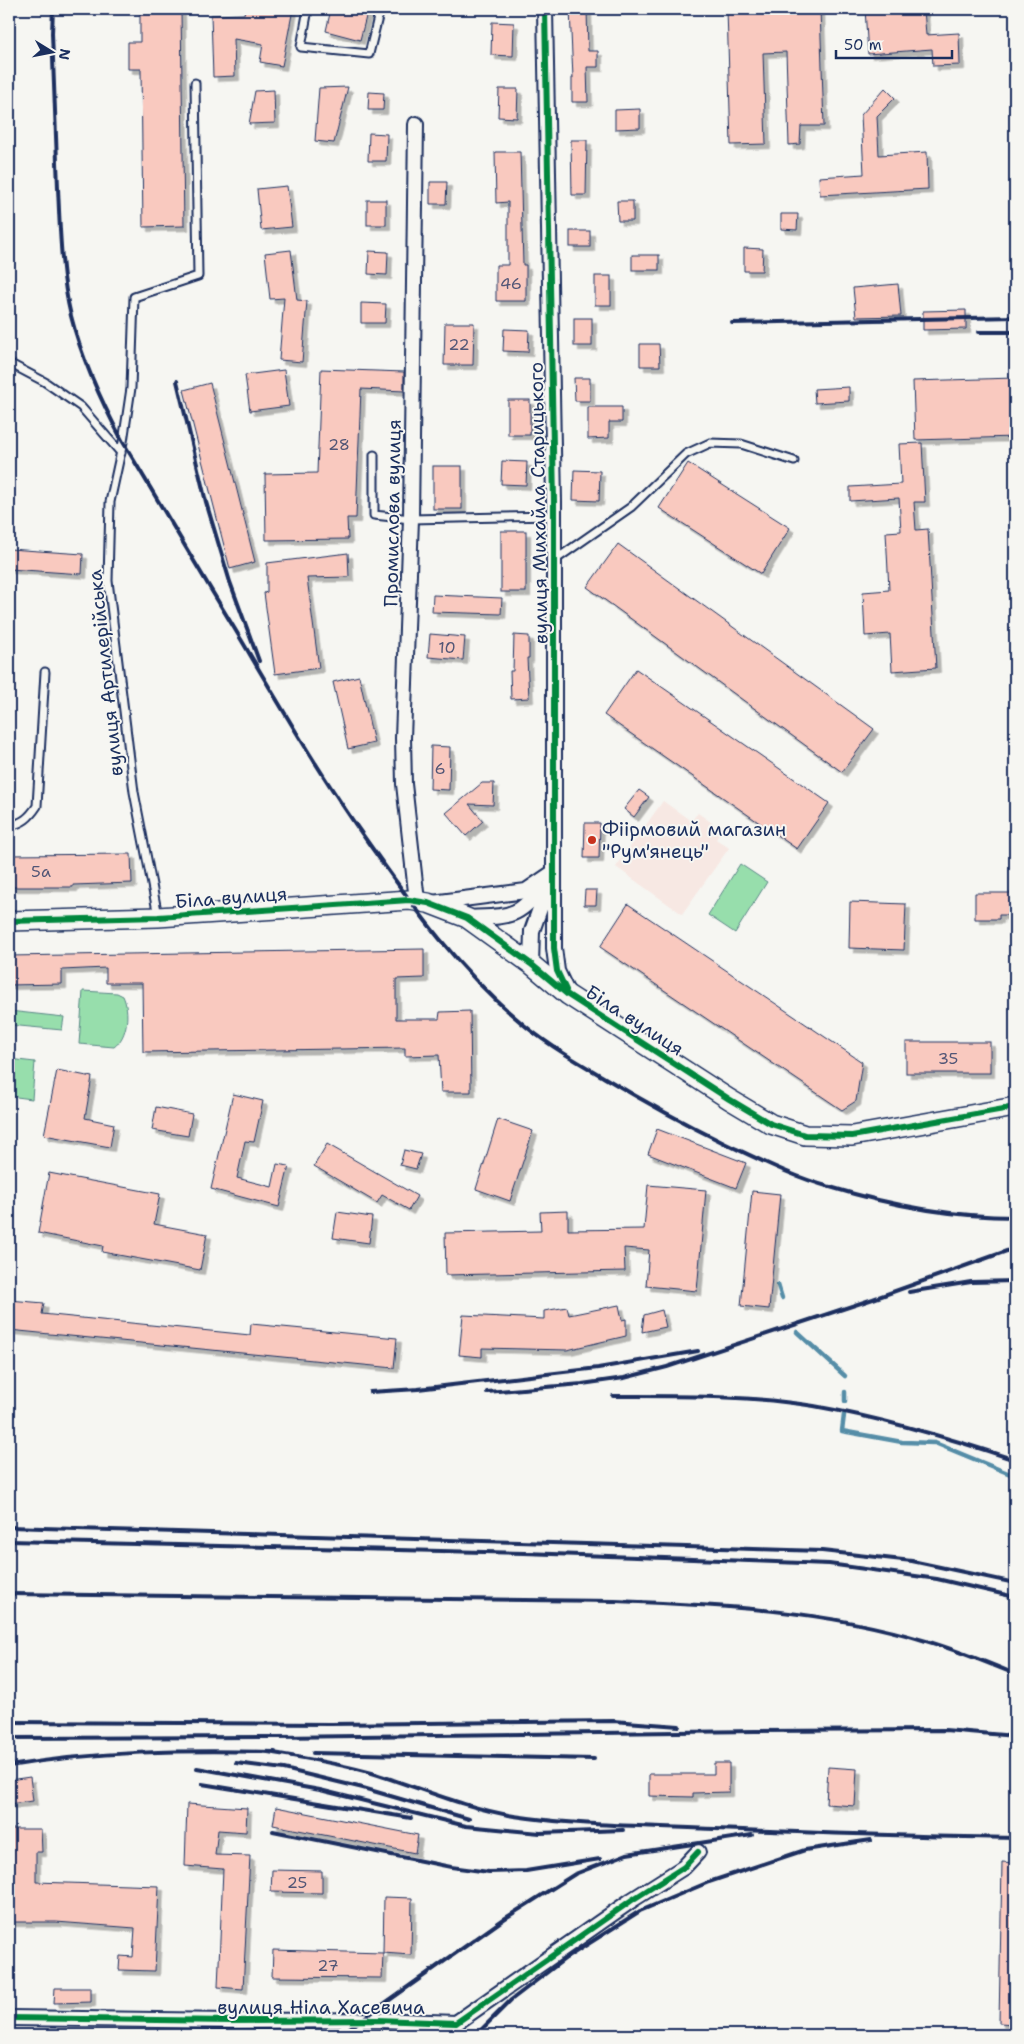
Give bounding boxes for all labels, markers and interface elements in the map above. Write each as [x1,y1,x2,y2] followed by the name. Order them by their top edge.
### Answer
[28,28,78,78] north arrow
[836,28,953,60] scale bar
[844,35,882,55] text: 50 m
[55,47,75,61] text: N
[500,273,522,294] house number: 46
[448,334,470,355] house number: 22
[524,362,553,644] street label: вулиця Михайла Старицького
[378,419,407,607] street label: Промислова вулиця
[328,434,350,455] house number: 28
[82,568,129,777] street label: вулиця Артилерійська
[438,637,456,658] house number: 10
[434,758,446,779] house number: 6
[602,817,786,864] place label: Фіірмовий магазин "Рум'янець"
[586,834,598,846] marker: Фіірмовий магазин "Рум'янець"
[31,861,51,882] house number: 5а
[174,881,288,914] street label: Біла вулиця
[581,979,689,1062] street label: Біла вулиця
[938,1048,958,1069] house number: 35
[287,1872,307,1893] house number: 25
[317,1955,339,1976] house number: 27
[217,1995,425,2020] street label: вулиця Ніла Хасевича

